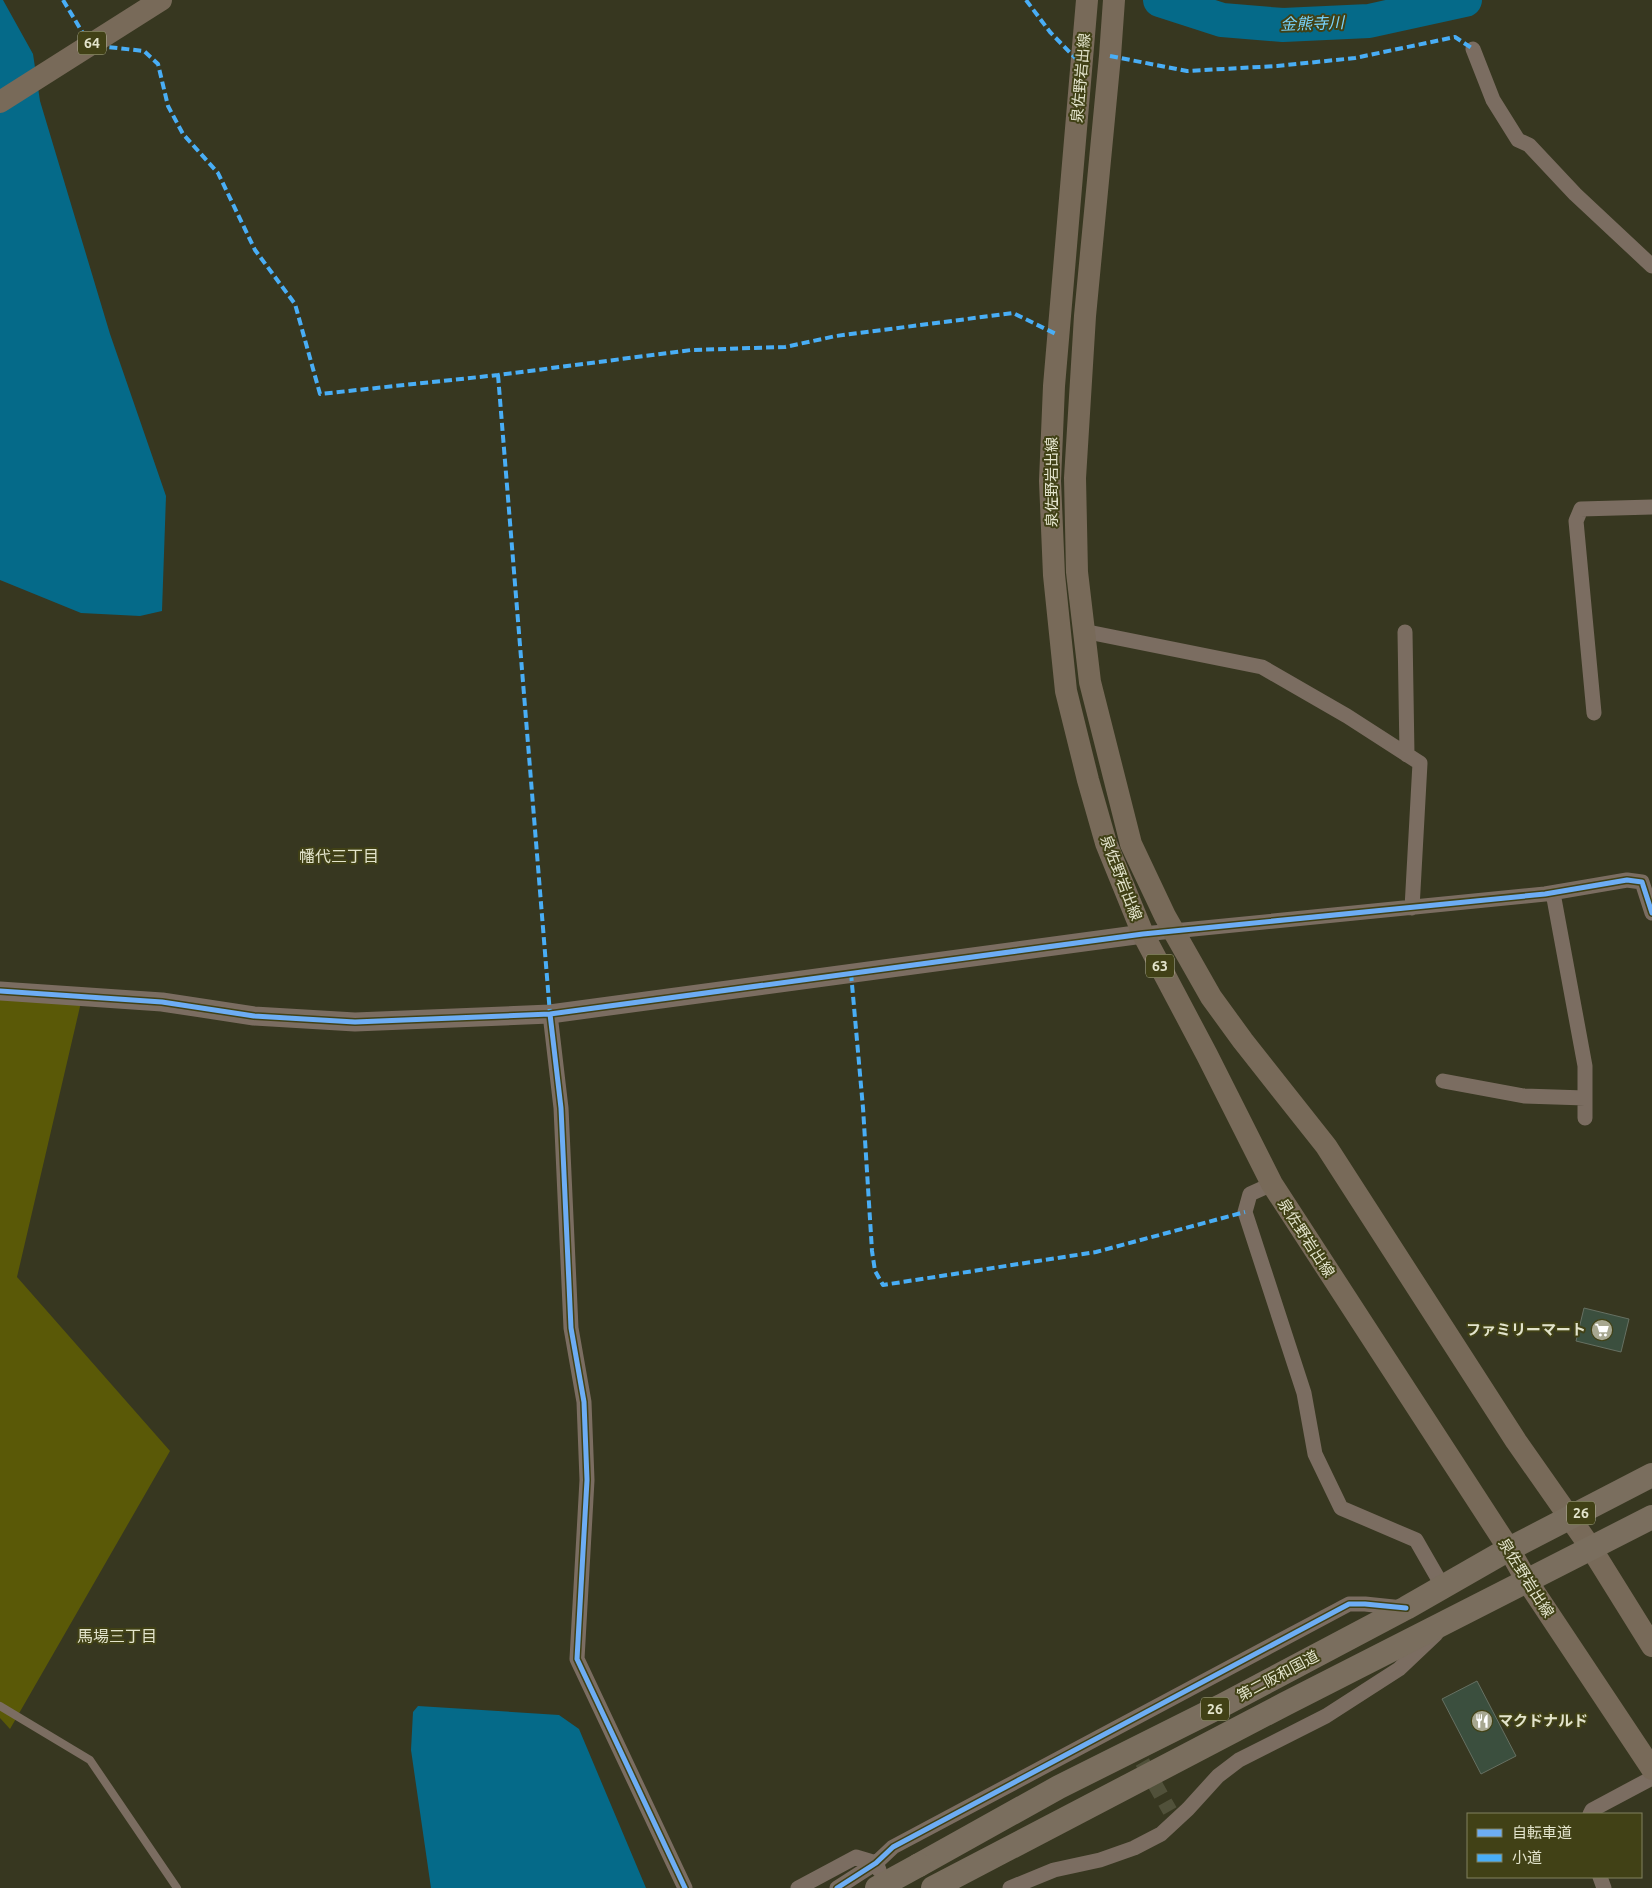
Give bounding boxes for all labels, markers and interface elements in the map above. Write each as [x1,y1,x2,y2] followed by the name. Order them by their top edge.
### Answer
[1280,13,1346,33] water label: 金熊寺川
[78,32,106,54] road number: 64
[1068,32,1093,124] street label: 泉佐野岩出線
[1043,437,1060,527] street label: 泉佐野岩出線
[1097,833,1146,923] street label: 泉佐野岩出線
[299,847,379,865] district label: 幡代三丁目
[1146,954,1174,978] road number: 63
[1275,1195,1338,1280] street label: 泉佐野岩出線
[1590,1318,1614,1342] supermarket icon: ファミリーマート
[1466,1321,1586,1338] place label: ファミリーマート
[1567,1502,1595,1525] road number: 26
[1495,1535,1557,1620] street label: 泉佐野岩出線
[77,1627,157,1645] district label: 馬場三丁目
[1234,1647,1321,1704] street label: 第二阪和国道
[1201,1698,1229,1720] road number: 26
[1470,1709,1494,1733] restaurant icon: マクドナルド
[1498,1712,1588,1729] place label: マクドナルド
[1467,1813,1642,1878] legend
[1512,1824,1572,1841] text: 自転車道
[1512,1849,1542,1866] text: 小道

